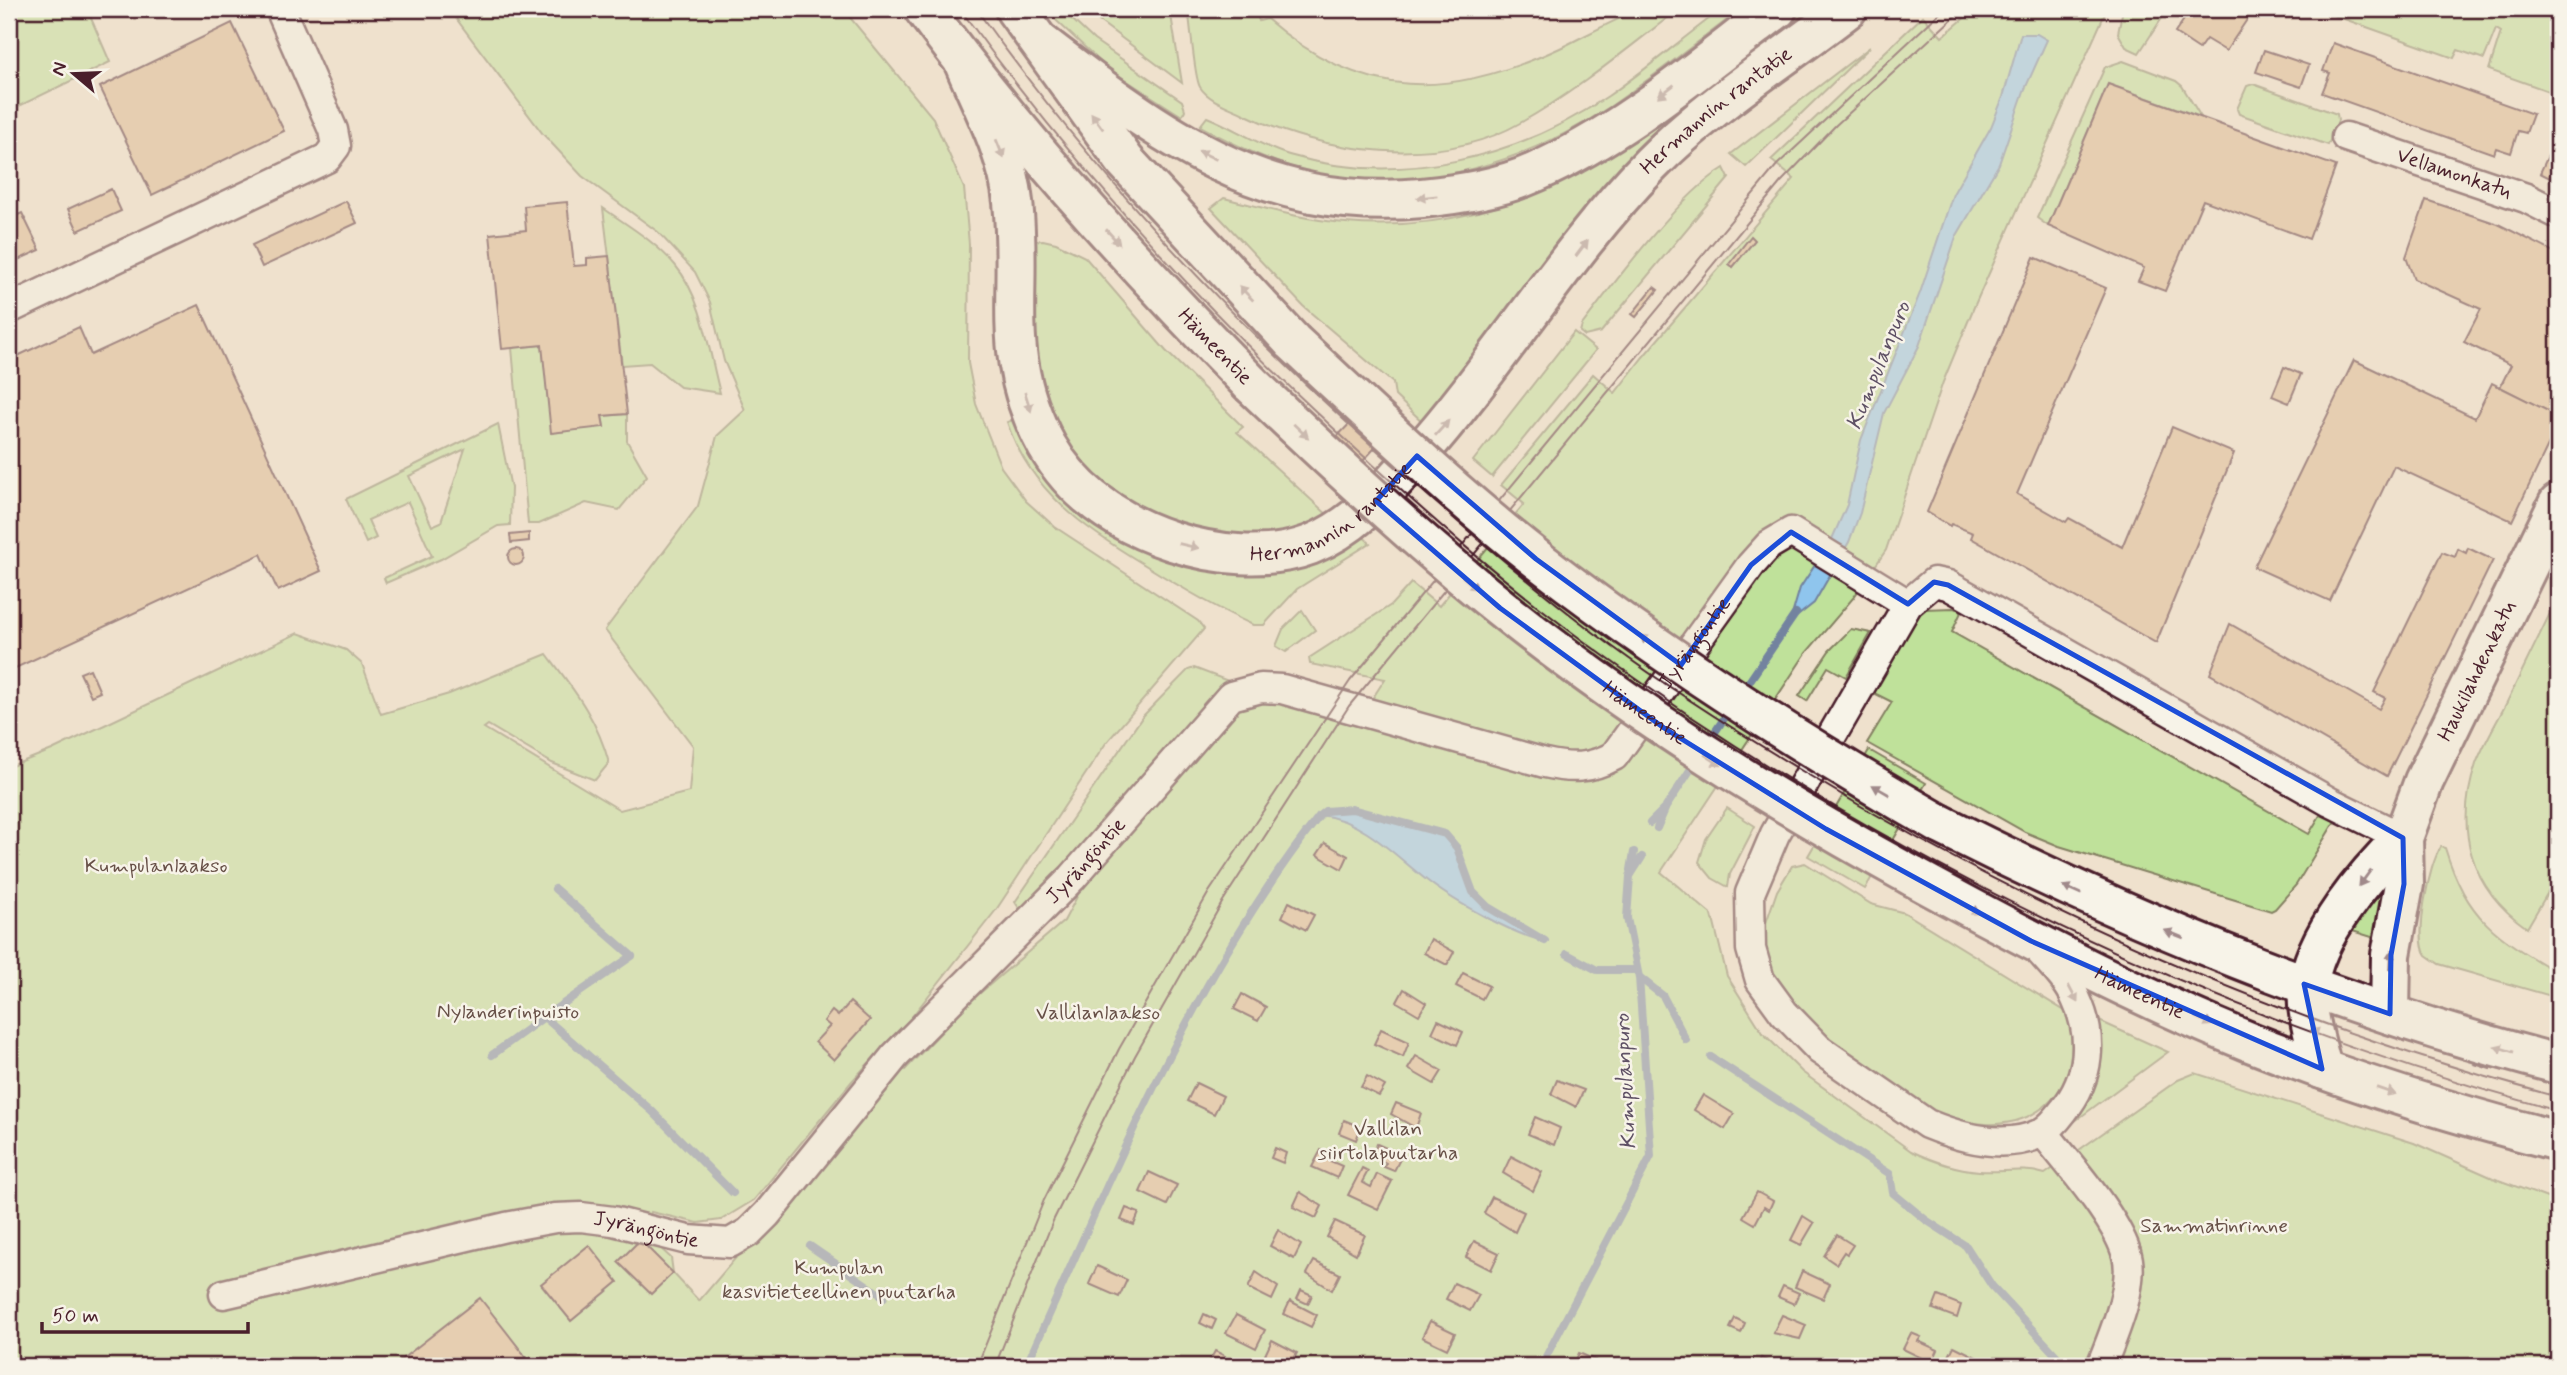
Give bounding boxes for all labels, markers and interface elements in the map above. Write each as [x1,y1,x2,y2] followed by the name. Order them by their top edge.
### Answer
[38,38,108,108] north arrow
[1634,40,1798,181] street label: Hermannin rantatie
[45,59,73,79] text: N
[1657,84,1675,98] one-way arrow
[1090,112,1104,130] one-way arrow
[994,139,1006,159] one-way arrow
[2393,141,2515,206] street label: Vellamonkatu
[1197,150,1217,161] one-way arrow
[1415,192,1437,203] one-way arrow
[1105,228,1120,245] one-way arrow
[1574,239,1588,257] one-way arrow
[1237,284,1254,301] one-way arrow
[1840,297,1919,435] water label: Kumpulanpuro
[1171,302,1258,391] street label: Hämeentie
[1023,392,1033,413] one-way arrow
[1434,419,1450,437] one-way arrow
[1292,423,1309,439] one-way arrow
[1250,456,1419,569] street label: Hermannin rantatie
[1178,540,1200,551] one-way arrow
[1462,575,1479,590] one-way arrow
[1652,592,1738,695] street label: Jyrängöntie
[2431,596,2523,746] street label: Haukilahdenkatu
[1639,634,1657,648] one-way arrow
[1597,675,1692,752] street label: Hämeentie
[1704,753,1723,766] one-way arrow
[1871,784,1890,796] one-way arrow
[1040,812,1132,910] street label: Jyrängöntie
[85,852,228,880] park label: Kumpulanlaakso
[2359,869,2373,887] one-way arrow
[2061,884,2082,895] one-way arrow
[1962,902,1982,914] one-way arrow
[2163,928,2184,939] one-way arrow
[2386,949,2397,971] one-way arrow
[2090,960,2189,1026] street label: Hämeentie
[2066,985,2078,1005] one-way arrow
[437,998,579,1026] park label: Nylanderinpuisto
[1036,999,1160,1027] park label: Vallilanlaakso
[1607,1013,1645,1151] water label: Kumpulanpuro
[2194,1015,2214,1027] one-way arrow
[2308,1016,2319,1038] one-way arrow
[2493,1044,2514,1054] one-way arrow
[2376,1086,2397,1097] one-way arrow
[1318,1115,1458,1167] park label: Vallilan siirtolapuutarha
[592,1205,699,1255] street label: Jyrängöntie
[2140,1212,2288,1240] park label: Sammatinrinne
[722,1254,956,1306] park label: Kumpulan kasvitieteellinen puutarha
[42,1291,248,1335] scale bar
[52,1302,99,1330] text: 50 m

